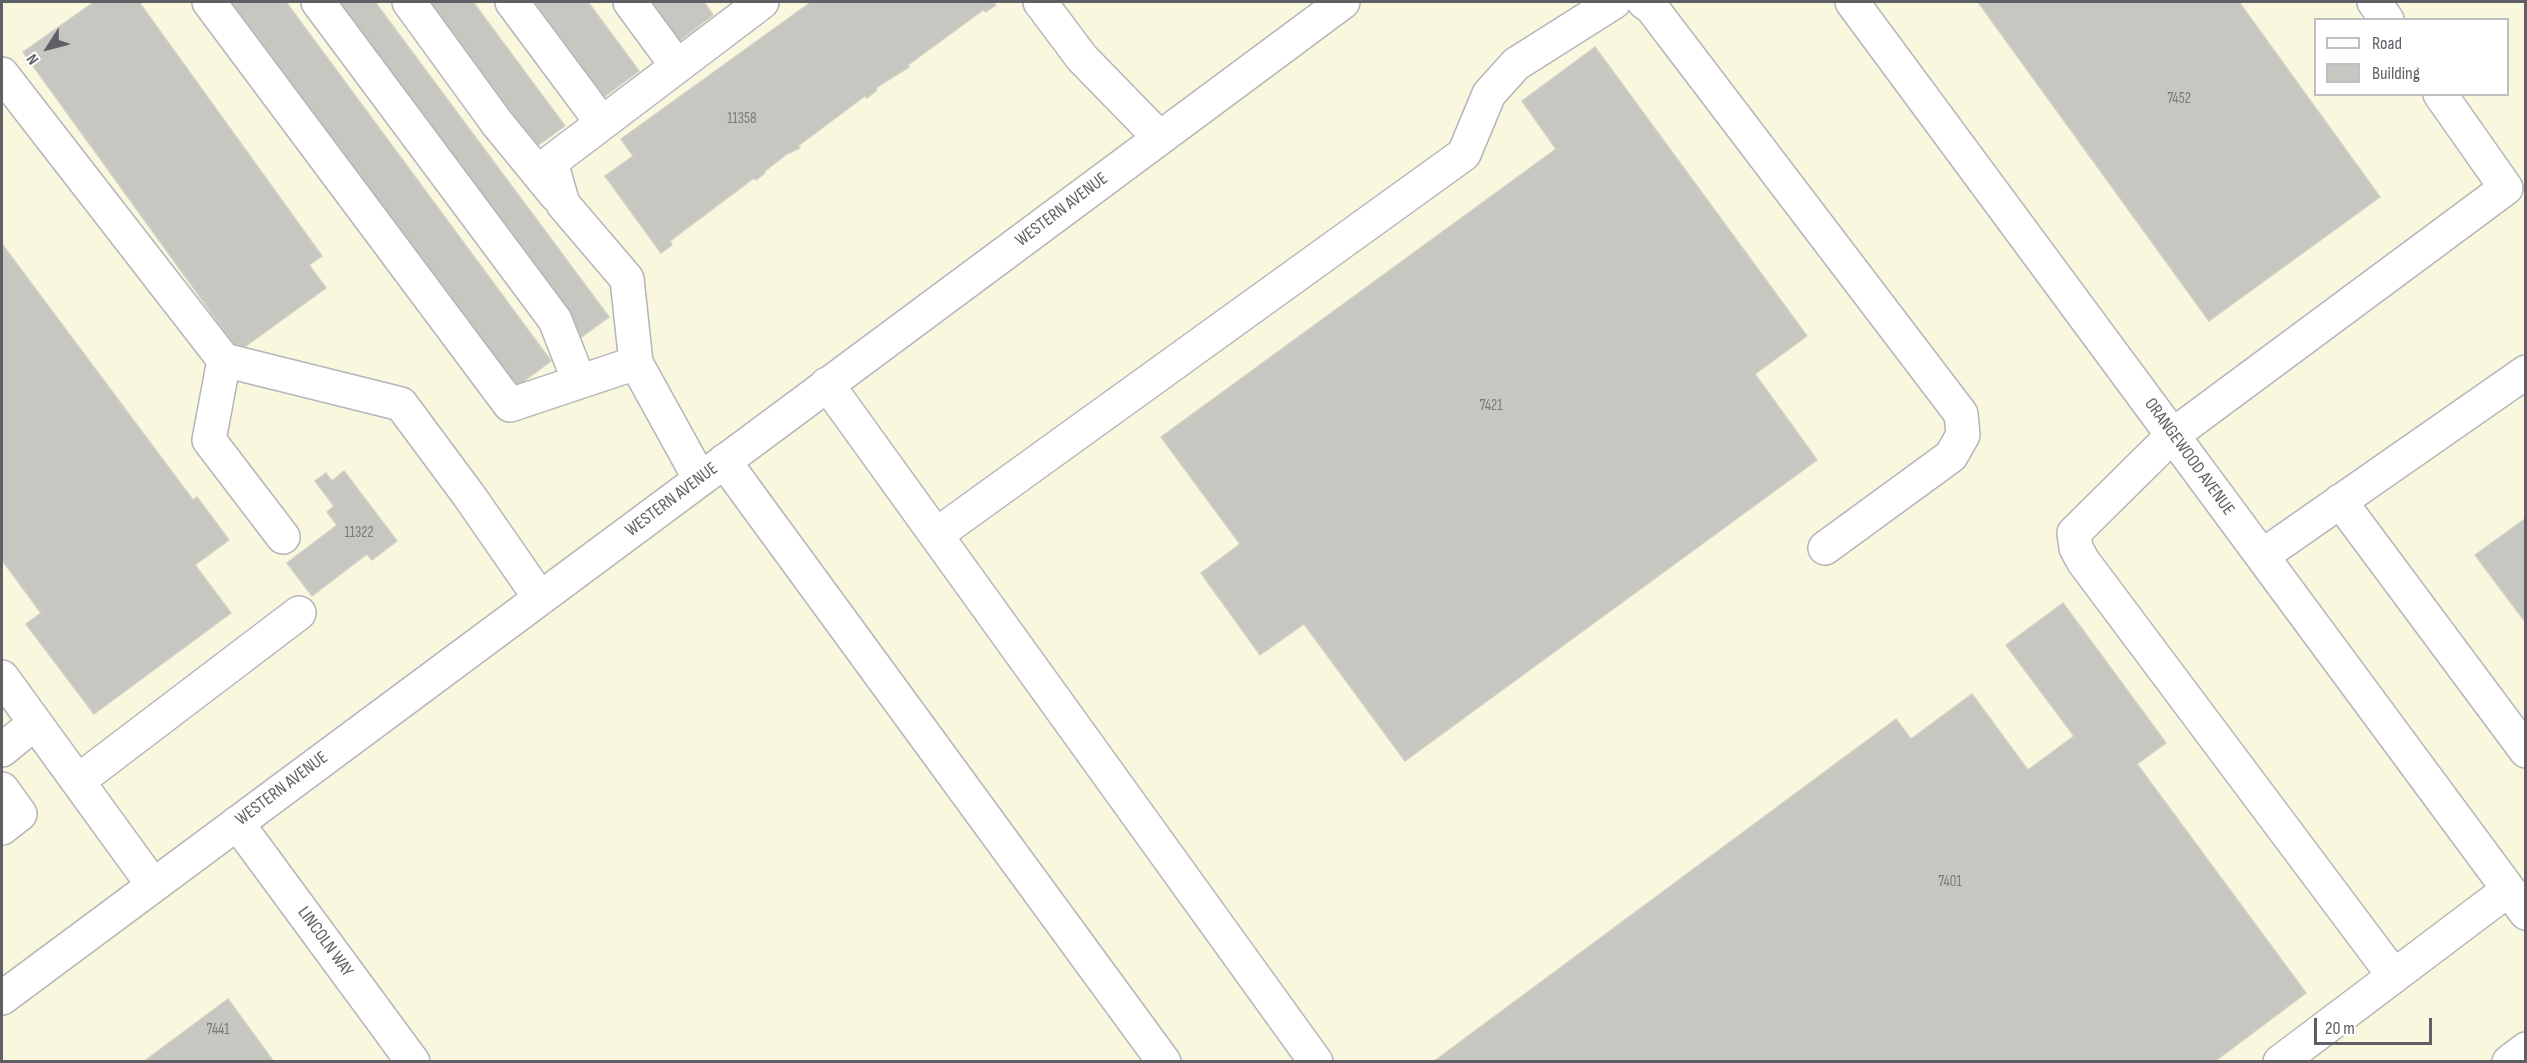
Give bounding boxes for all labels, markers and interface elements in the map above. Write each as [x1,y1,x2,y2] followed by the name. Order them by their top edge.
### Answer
[18,18,78,78] north arrow
[2314,18,2509,96] legend
[2372,33,2402,54] text: Road
[23,50,43,68] text: N
[2372,63,2420,84] text: Building
[2167,90,2191,108] house number: 7452
[727,110,757,128] house number: 11358
[1012,168,1112,252] street label: WESTERN AVENUE
[2139,394,2239,520] street label: ORANGEWOOD AVENUE
[1479,397,1503,415] house number: 7421
[622,458,722,542] street label: WESTERN AVENUE
[344,524,374,542] house number: 11322
[232,747,332,831] street label: WESTERN AVENUE
[1938,873,1962,891] house number: 7401
[292,903,358,981] street label: LINCOLN WAY
[2317,1006,2436,1044] scale bar
[2325,1018,2355,1039] text: 20 m
[206,1021,230,1039] house number: 7441

